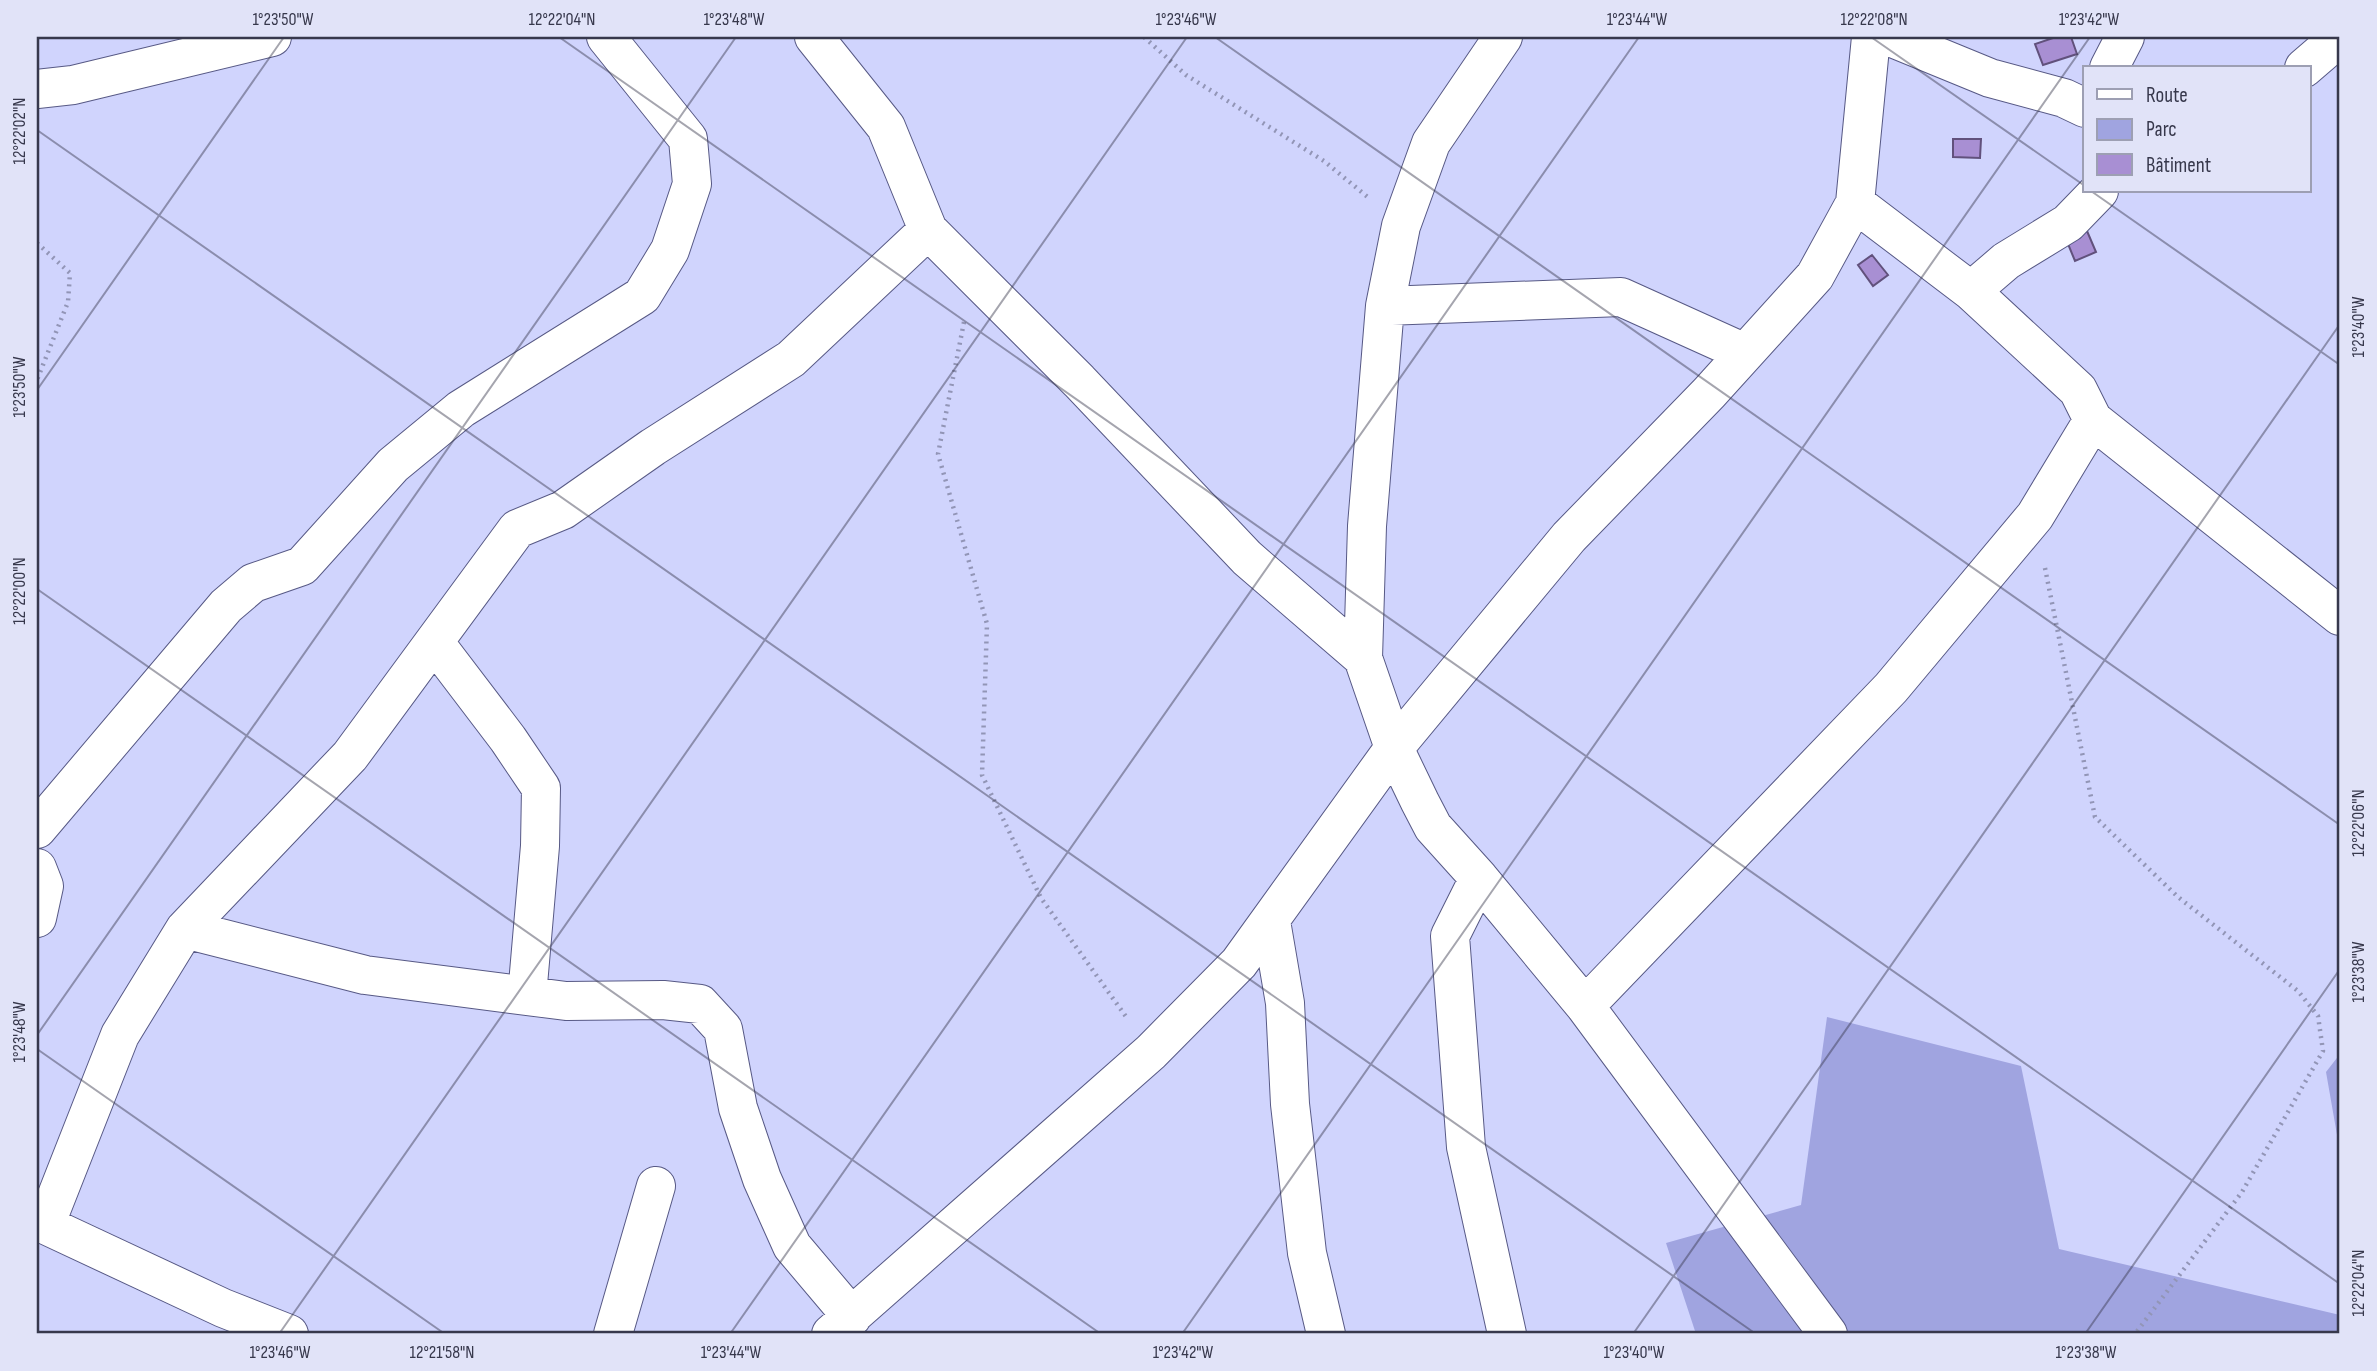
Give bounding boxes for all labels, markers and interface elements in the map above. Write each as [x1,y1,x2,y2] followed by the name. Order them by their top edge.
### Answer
[253,9,314,30] text: 1°23'50"W
[529,9,595,30] text: 12°22'04"N
[704,9,765,30] text: 1°23'48"W
[1156,9,1217,30] text: 1°23'46"W
[1607,9,1668,30] text: 1°23'44"W
[1840,9,1908,30] text: 12°22'08"N
[2059,9,2120,30] text: 1°23'42"W
[2083,66,2310,192] legend
[2146,83,2188,108] text: Route
[9,98,30,164] text: 12°22'02"N
[2146,117,2177,142] text: Parc
[2146,153,2211,178] text: Bâtiment
[2348,296,2369,358] text: 1°23'40"W
[9,356,30,417] text: 1°23'50"W
[9,557,30,625] text: 12°22'00"N
[2348,789,2369,857] text: 12°22'06"N
[2348,941,2369,1002] text: 1°23'38"W
[9,1001,30,1062] text: 1°23'48"W
[2348,1250,2369,1316] text: 12°22'04"N
[250,1342,311,1363] text: 1°23'46"W
[410,1342,474,1363] text: 12°21'58"N
[701,1342,762,1363] text: 1°23'44"W
[1153,1342,1214,1363] text: 1°23'42"W
[1603,1342,1665,1363] text: 1°23'40"W
[2056,1342,2117,1363] text: 1°23'38"W

